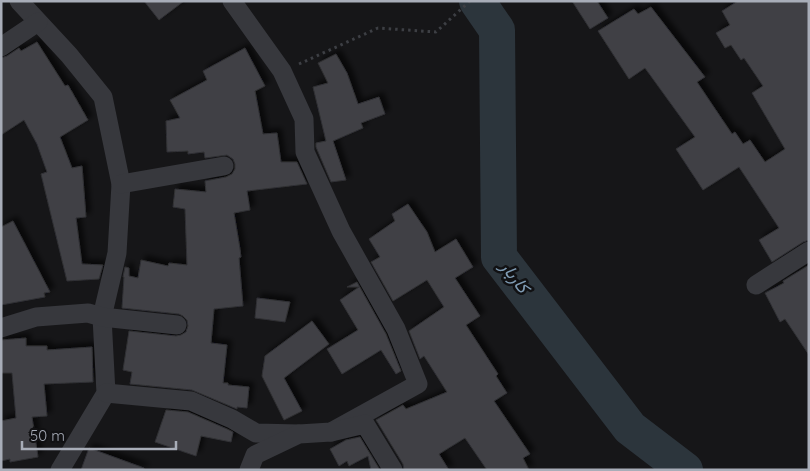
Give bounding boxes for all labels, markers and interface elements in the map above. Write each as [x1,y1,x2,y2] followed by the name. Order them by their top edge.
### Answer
[495,255,537,300] water label: کاربار
[22,418,176,450] scale bar
[30,426,65,445] text: 50 m

